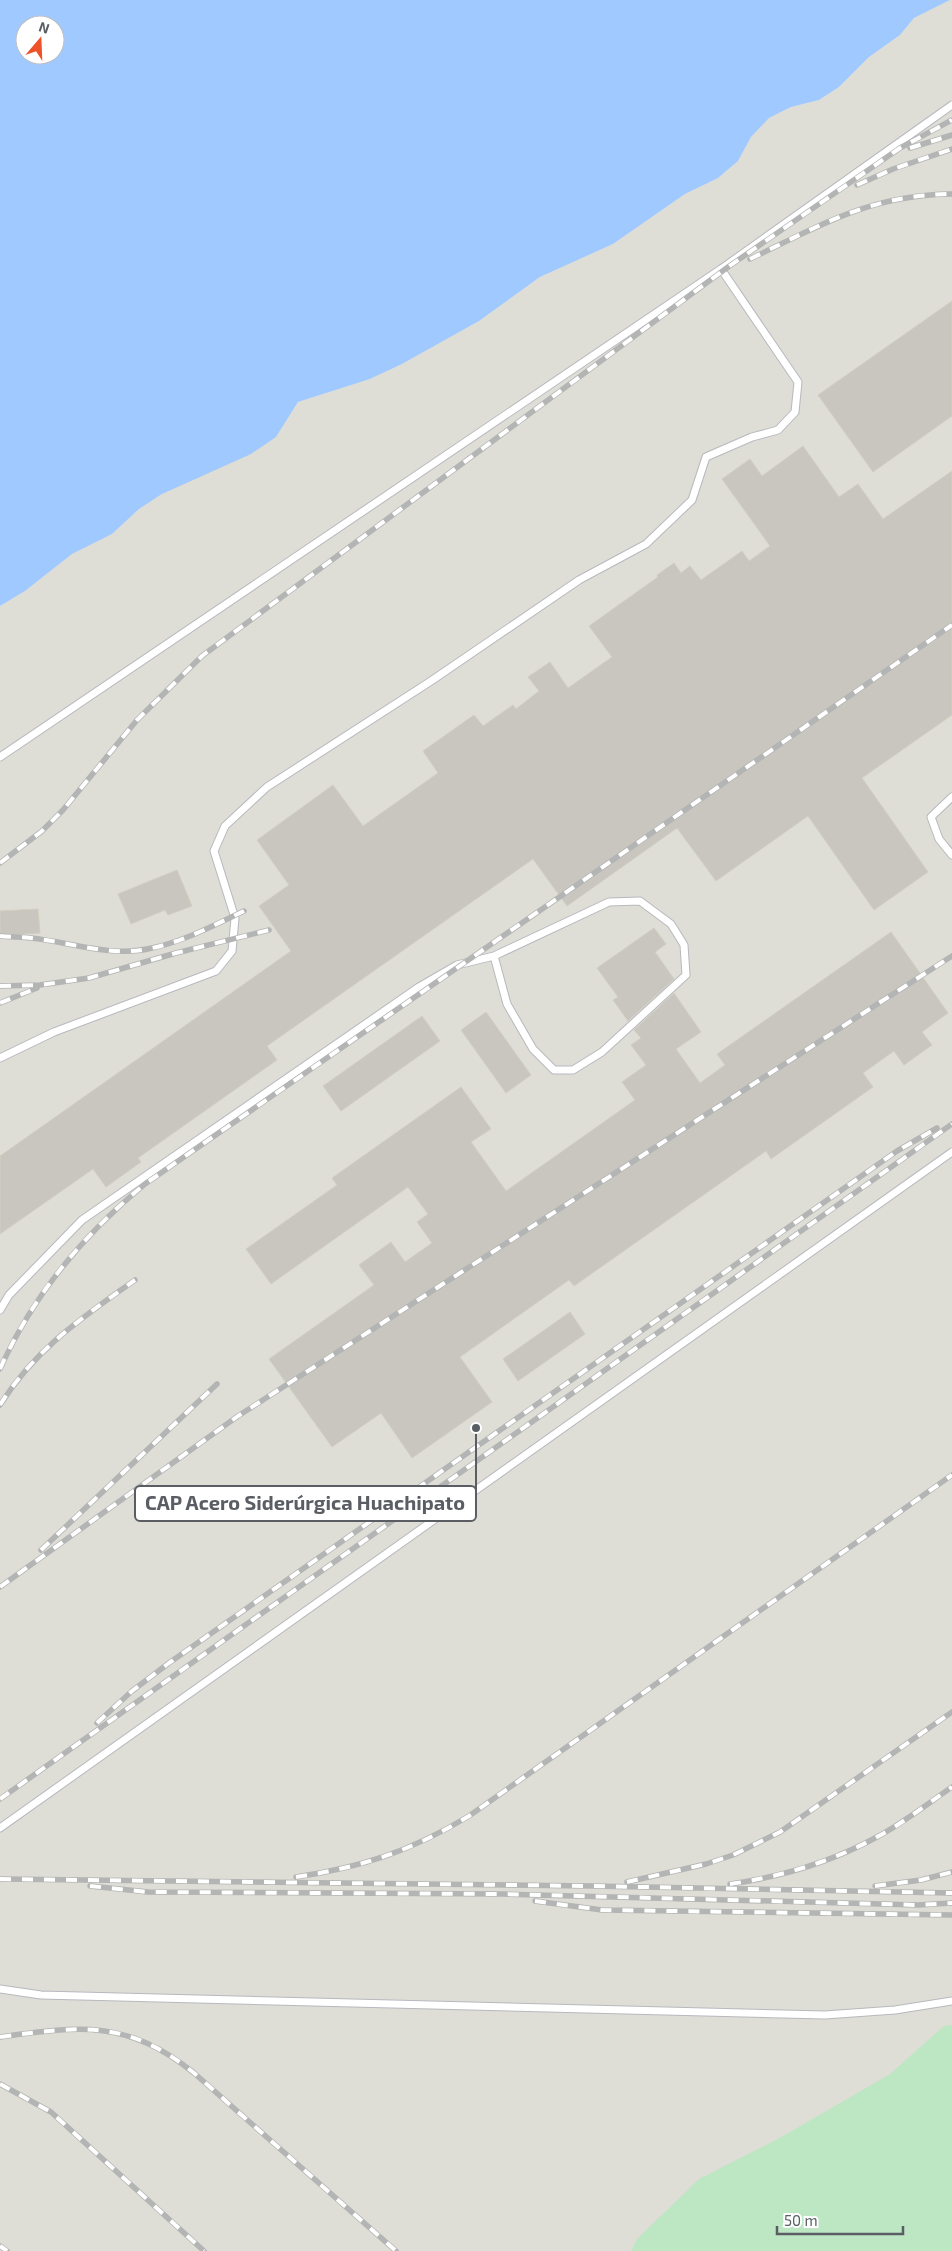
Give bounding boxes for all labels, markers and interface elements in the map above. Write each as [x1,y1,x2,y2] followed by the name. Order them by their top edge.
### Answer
[15,15,65,65] north arrow
[37,18,52,37] text: N
[135,1486,476,1521] callout: CAP Acero Siderúrgica Huachipato
[145,1490,465,1514] text: CAP Acero Siderúrgica Huachipato
[777,2204,903,2236] scale bar
[784,2211,818,2229] text: 50 m

